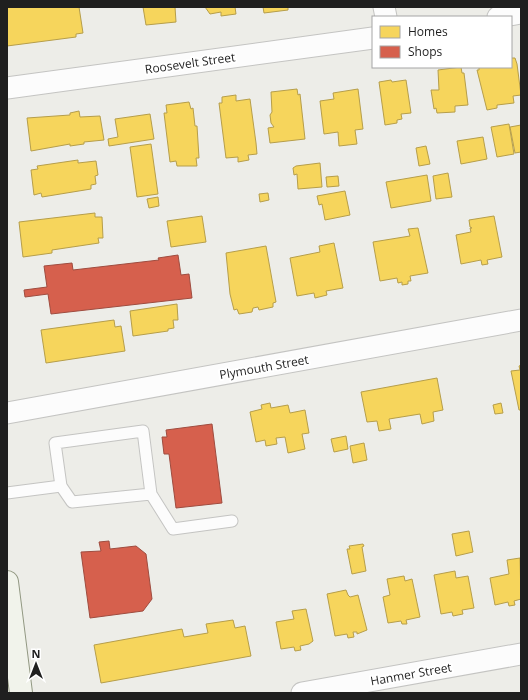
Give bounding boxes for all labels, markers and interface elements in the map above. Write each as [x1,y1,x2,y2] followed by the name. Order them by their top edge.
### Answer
[372,16,512,68] legend
[408,23,448,40] text: Homes
[408,43,443,60] text: Shops
[144,48,236,78] street label: Roosevelt Street
[218,351,310,383] street label: Plymouth Street
[16,644,56,684] north arrow
[32,646,40,661] text: N
[369,658,453,690] street label: Hanmer Street

